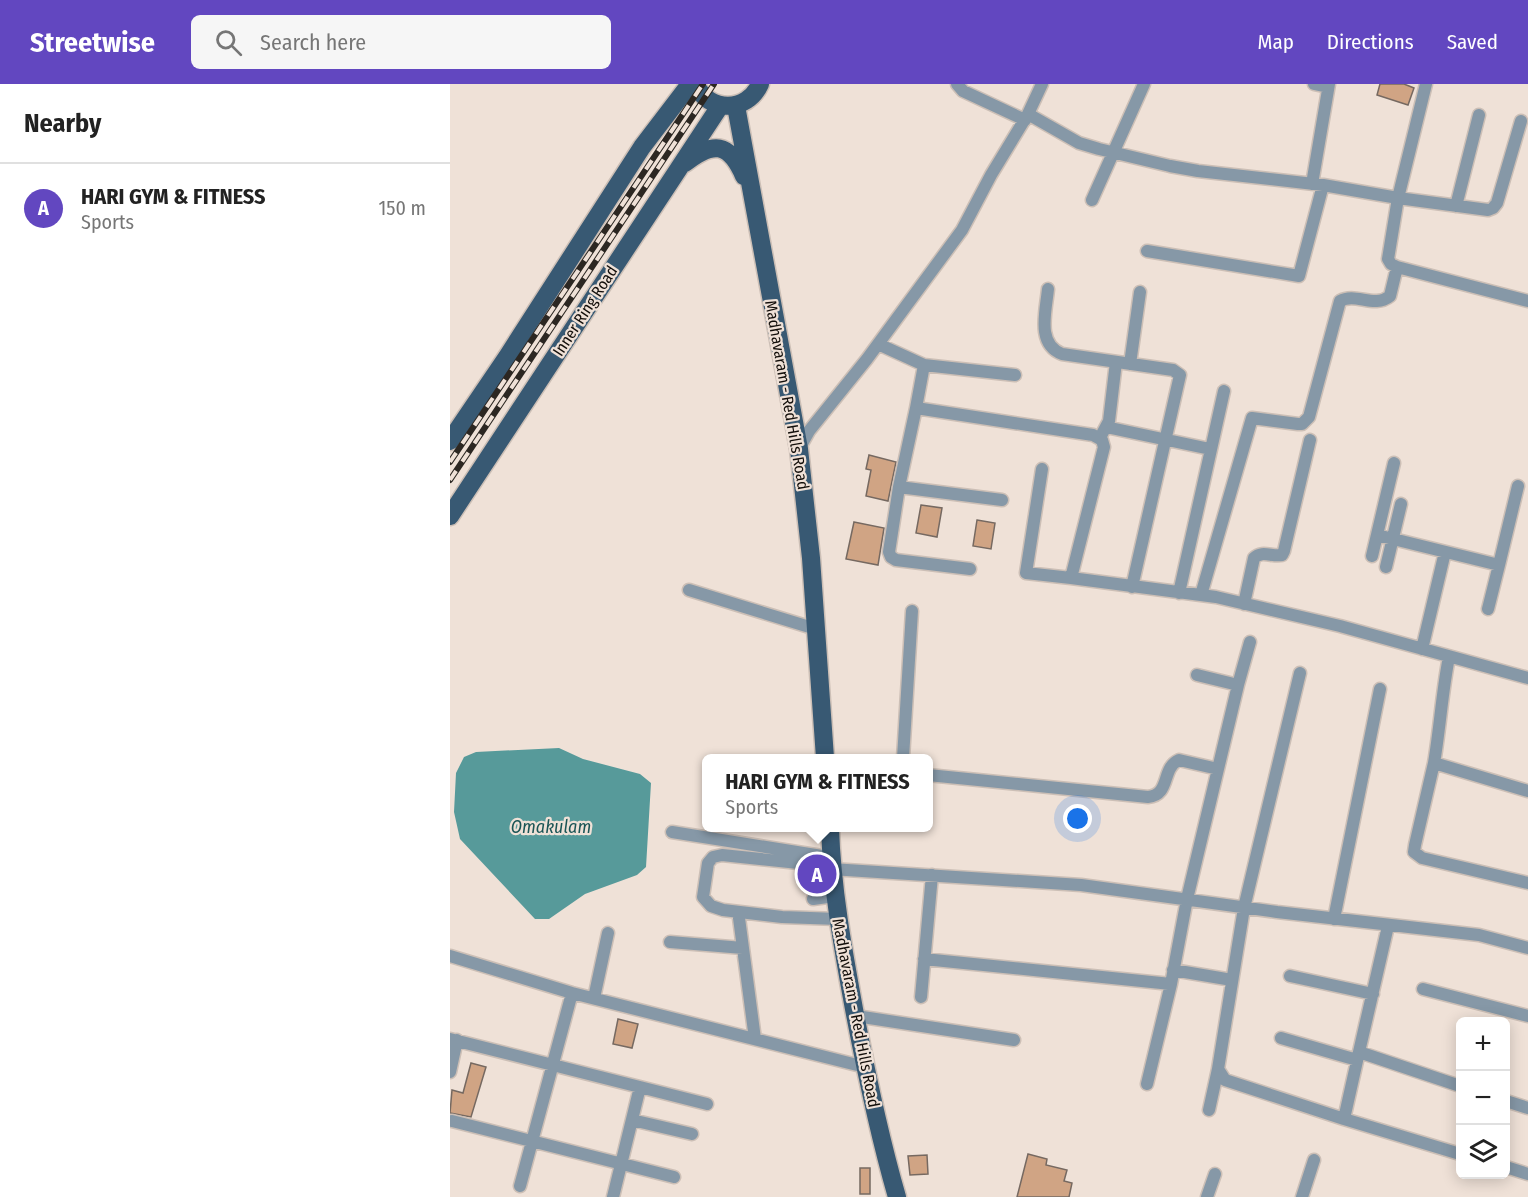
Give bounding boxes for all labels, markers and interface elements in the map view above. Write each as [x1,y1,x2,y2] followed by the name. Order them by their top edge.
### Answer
[191,15,611,69] search box
[30,26,155,59] text: Streetwise
[212,26,245,59] icon: search
[260,29,366,56] text: Search here
[1257,29,1294,55] text: Map
[1327,29,1414,55] text: Directions
[1447,29,1498,55] text: Saved
[24,108,101,139] text: Nearby
[81,183,265,210] text: HARI GYM & FITNESS
[38,196,49,220] text: A
[379,196,426,220] text: 150 m
[81,210,134,234] text: Sports
[549,262,621,360] street label: Inner Ring Road
[761,299,813,491] street label: Madhavaram - Red Hills Road
[702,754,933,832] popup
[725,768,910,795] text: HARI GYM & FITNESS
[725,795,778,819] text: Sports
[1063,804,1092,833] your location
[511,816,591,838] water label: Omakulam
[798,852,836,896] pin: A
[828,917,884,1109] street label: Madhavaram - Red Hills Road
[1456,1017,1510,1179] map controls
[1456,1017,1510,1071] button: +
[1456,1071,1510,1125] button: −
[1456,1125,1510,1179] button: layers

